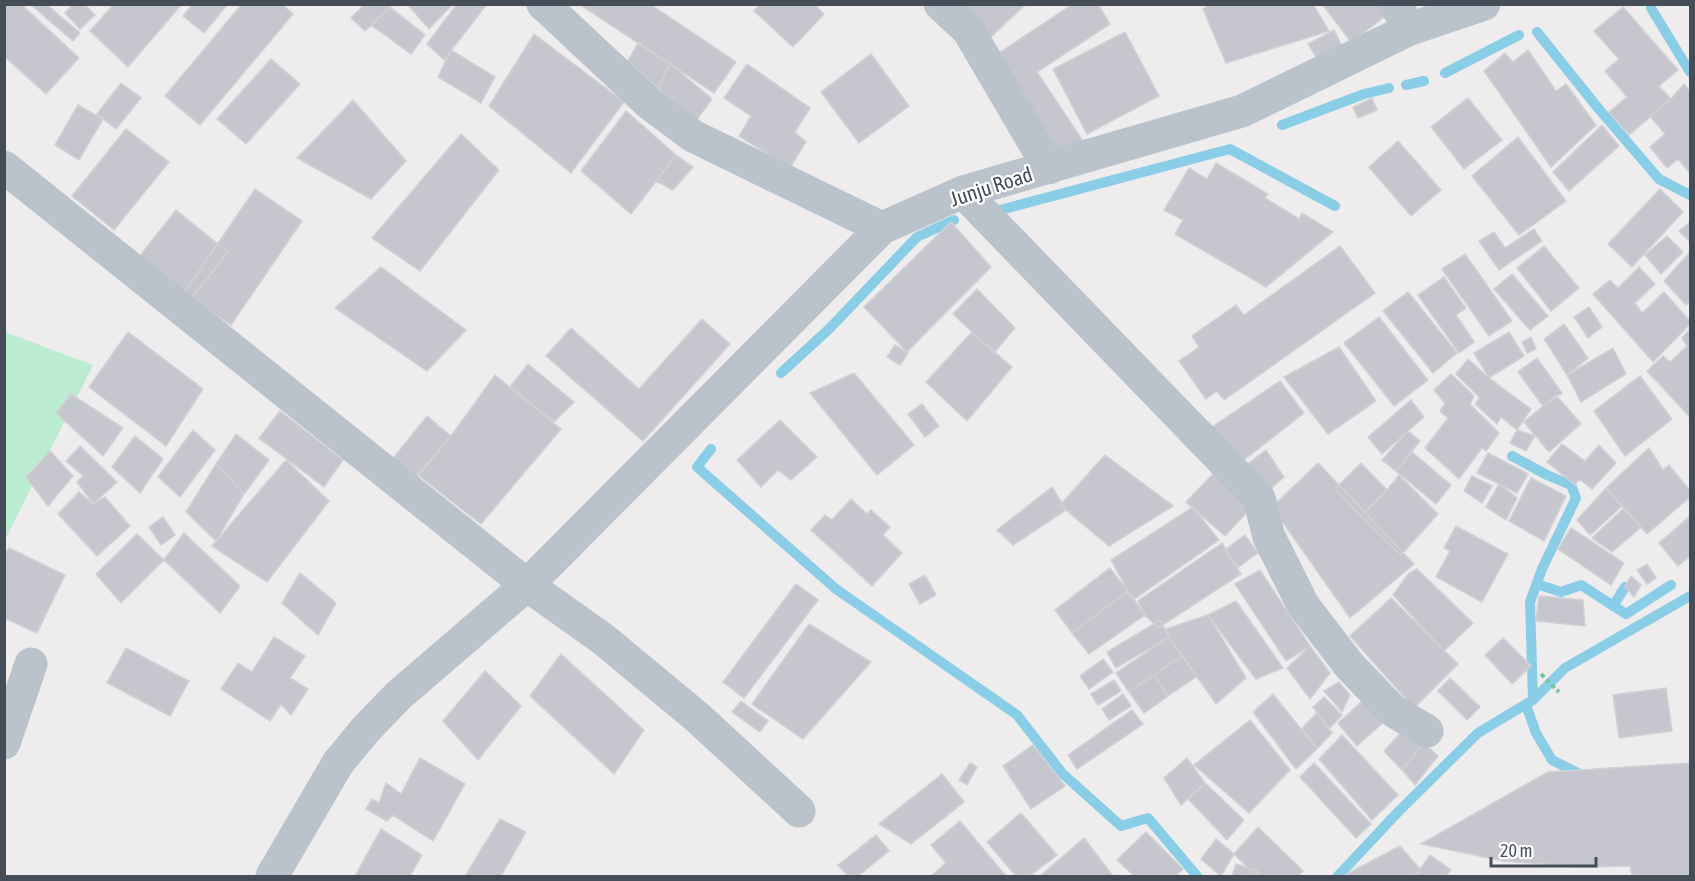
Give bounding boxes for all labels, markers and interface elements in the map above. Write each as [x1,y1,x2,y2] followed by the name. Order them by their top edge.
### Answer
[947,161,1035,211] street label: Junju Road
[1491,830,1596,868] scale bar
[1500,840,1532,861] text: 20 m

